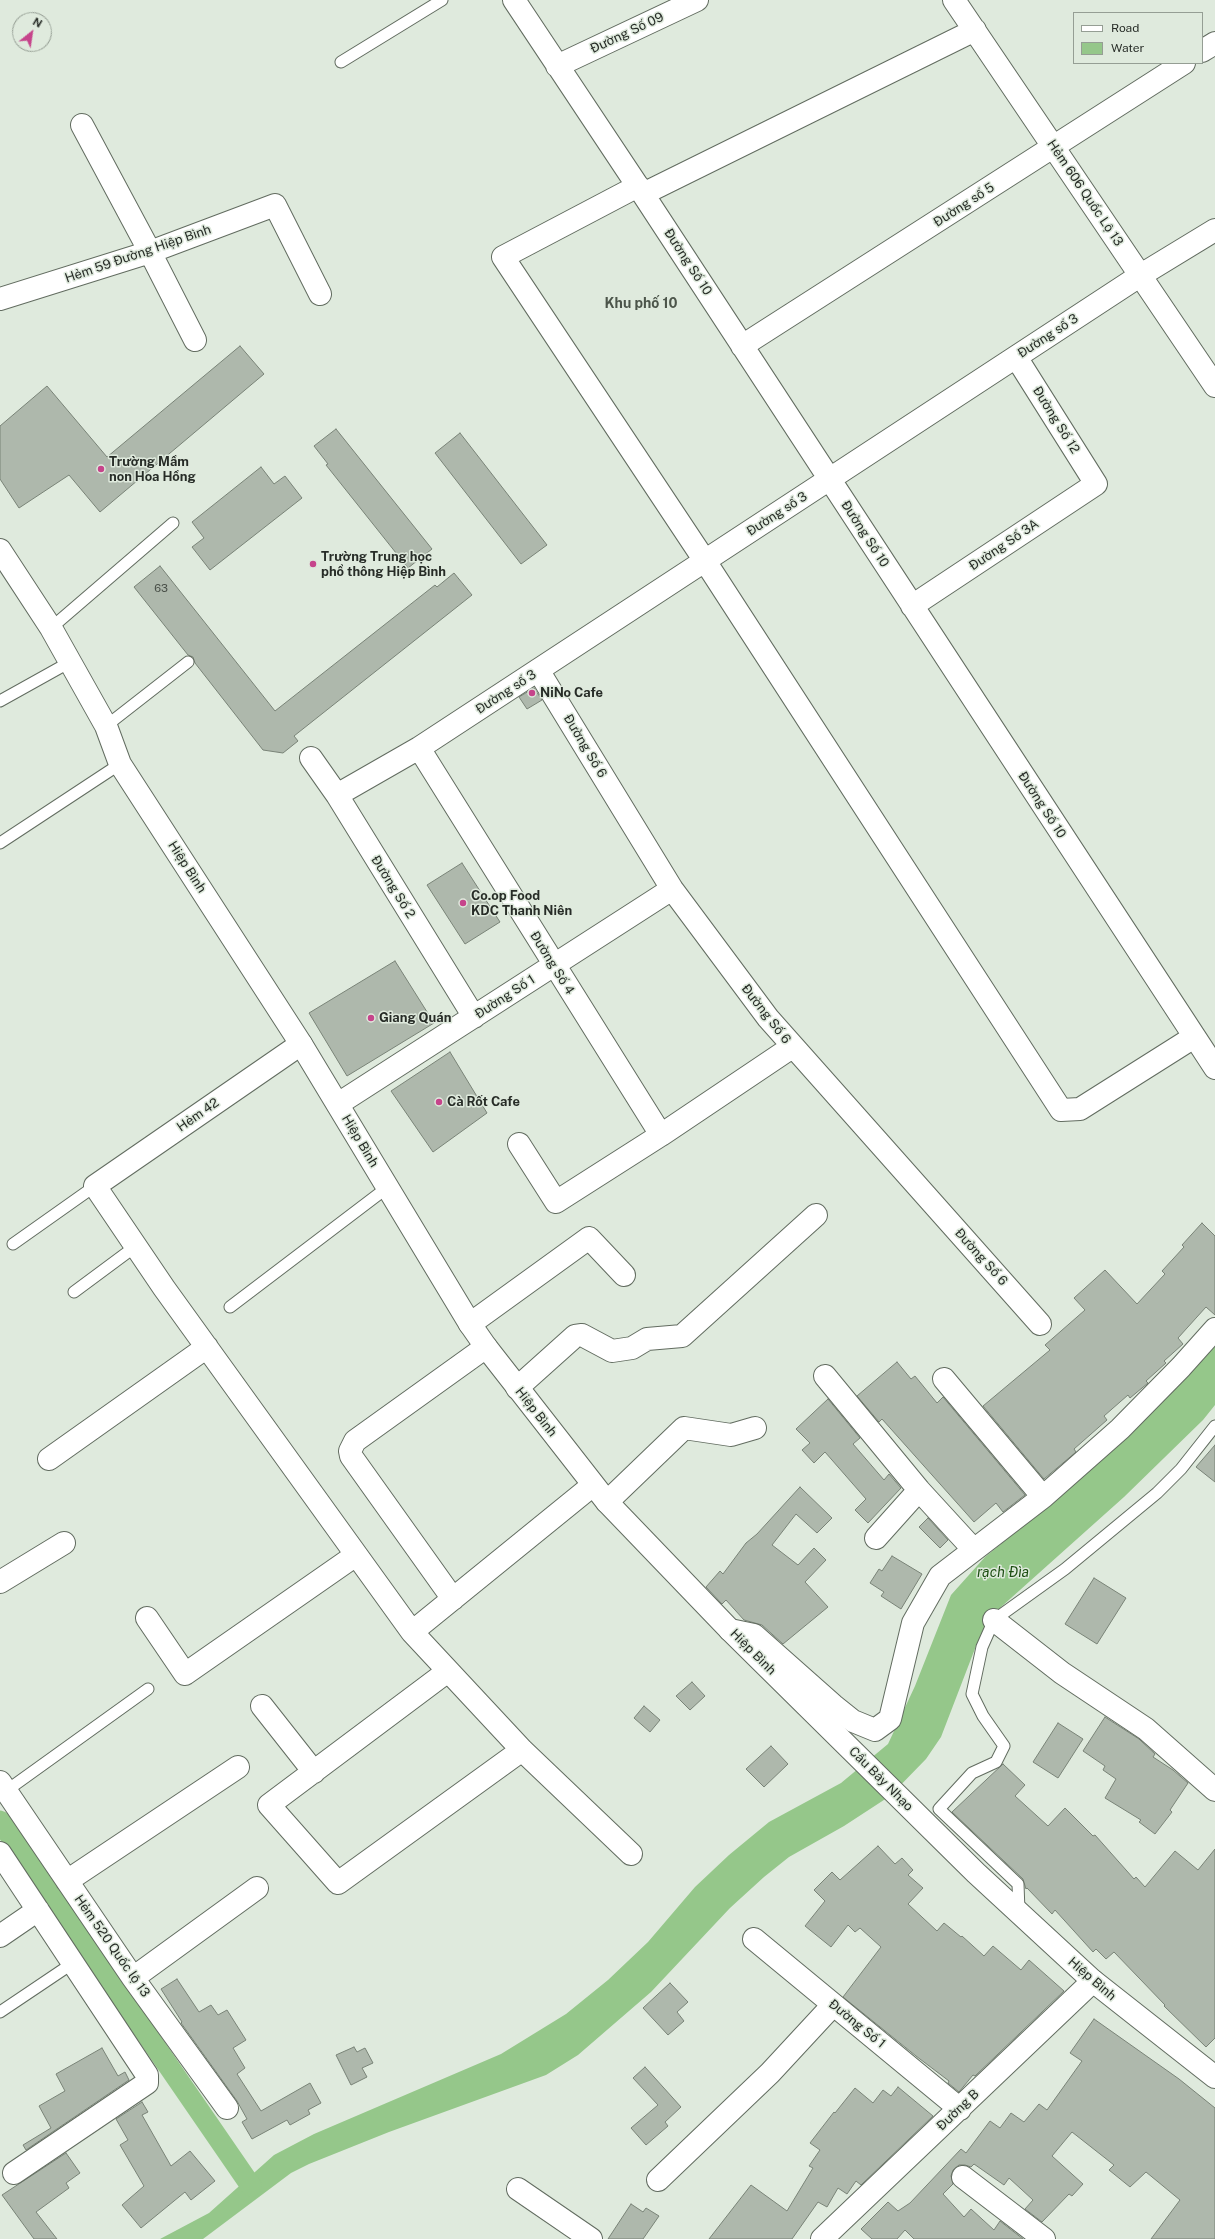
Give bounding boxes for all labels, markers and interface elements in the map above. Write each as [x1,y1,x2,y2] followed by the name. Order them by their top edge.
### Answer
[588,9,666,57] street label: Đường Số 09
[12,12,52,52] north arrow
[1073,12,1203,64] legend
[31,15,44,30] text: N
[1111,21,1139,35] text: Road
[1111,41,1144,55] text: Water
[1044,137,1126,249] street label: Hẻm 606 Quốc Lộ 13
[931,180,997,230] street label: Đường số 5
[63,222,213,286] street label: Hẻm 59 Đường Hiệp Bình
[661,226,715,298] street label: Đường Số 10
[605,296,677,312] district label: Khu phố 10
[1015,311,1081,361] street label: Đường số 3
[1029,384,1083,456] street label: Đường Số 12
[109,454,196,485] place label: Trường Mầm non Hoa Hồng
[96,464,106,474] marker: Trường Mầm non Hoa Hồng
[744,489,810,539] street label: Đường số 3
[838,498,892,570] street label: Đường Số 10
[966,516,1042,574] street label: Đường Số 3A
[321,549,446,580] place label: Trường Trung học phổ thông Hiệp Bình
[308,559,318,569] marker: Trường Trung học phổ thông Hiệp Bình
[154,582,168,596] house number: 63
[473,667,539,717] street label: Đường số 3
[540,685,603,701] place label: NiNo Cafe
[527,688,537,698] marker: NiNo Cafe
[560,711,610,781] street label: Đường Số 6
[1015,769,1069,841] street label: Đường Số 10
[165,838,209,896] street label: Hiệp Bình
[368,853,418,921] street label: Đường Số 2
[471,888,572,919] place label: Co.op Food KDC Thanh Niên
[458,898,468,908] marker: Co.op Food KDC Thanh Niên
[526,929,578,997] street label: Đường Số 4
[472,972,538,1022] street label: Đường Số 1
[738,981,794,1047] street label: Đường Số 6
[379,1010,451,1026] place label: Giang Quán
[366,1013,376,1023] marker: Giang Quán
[447,1094,520,1110] place label: Cà Rốt Cafe
[174,1095,222,1135] street label: Hẻm 42
[434,1097,444,1107] marker: Cà Rốt Cafe
[338,1112,382,1170] street label: Hiệp Bình
[951,1225,1011,1289] street label: Đường Số 6
[512,1384,560,1440] street label: Hiệp Bình
[977,1565,1029,1581] water label: rạch Đìa
[727,1626,779,1678] street label: Hiệp Bình
[846,1744,916,1814] street label: Cầu Bảy Nhạo
[71,1892,153,2000] street label: Hẻm 520 Quốc lộ 13
[1065,1954,1119,2004] street label: Hiệp Bình
[825,1996,889,2052] street label: Đường Số 1
[934,2086,982,2134] street label: Đường B

